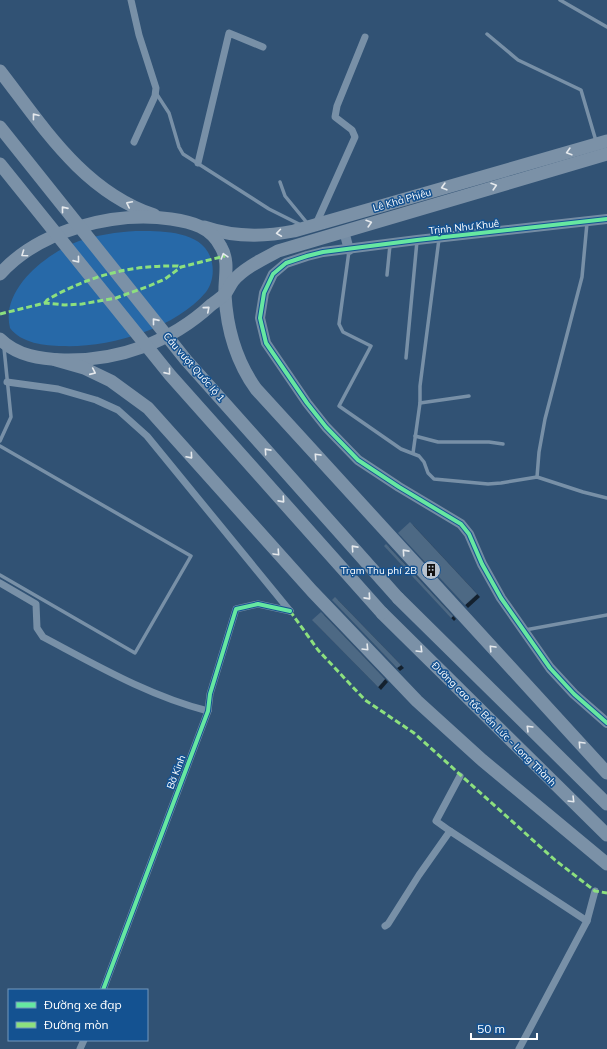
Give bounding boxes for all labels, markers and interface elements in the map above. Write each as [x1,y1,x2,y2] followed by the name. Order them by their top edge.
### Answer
[33,114,40,121] one-way arrow
[566,147,573,156] one-way arrow
[490,182,497,191] one-way arrow
[441,183,448,191] one-way arrow
[371,185,433,215] street label: Lê Khả Phiêu
[126,201,133,209] one-way arrow
[62,206,69,213] one-way arrow
[428,217,500,237] street label: Trịnh Như Khuê
[366,220,373,228] one-way arrow
[276,228,282,237] one-way arrow
[21,249,28,257] one-way arrow
[220,252,229,259] one-way arrow
[72,255,79,262] one-way arrow
[202,307,209,314] one-way arrow
[152,318,159,325] one-way arrow
[160,330,228,404] street label: Cầu vượt Quốc lộ 1
[89,367,96,375] one-way arrow
[163,367,170,374] one-way arrow
[264,448,272,456] one-way arrow
[186,451,193,459] one-way arrow
[314,453,322,461] one-way arrow
[277,496,284,503] one-way arrow
[351,545,358,553] one-way arrow
[272,548,280,556] one-way arrow
[403,549,410,557] one-way arrow
[420,559,442,581] building icon: Trạm Thu phí 2B
[341,564,417,577] place label: Trạm Thu phí 2B
[363,593,370,600] one-way arrow
[361,643,369,651] one-way arrow
[415,645,423,653] one-way arrow
[490,645,497,653] one-way arrow
[429,659,559,789] street label: Đường cao tốc Bến Lức - Long Thành
[526,725,534,733] one-way arrow
[578,741,585,749] one-way arrow
[164,753,188,791] street label: Bờ Kinh
[567,796,575,803] one-way arrow
[8,989,148,1041] legend
[44,997,122,1012] text: Đường xe đạp
[471,1015,537,1041] scale bar
[44,1017,109,1032] text: Đường mòn
[477,1021,505,1036] text: 50 m

